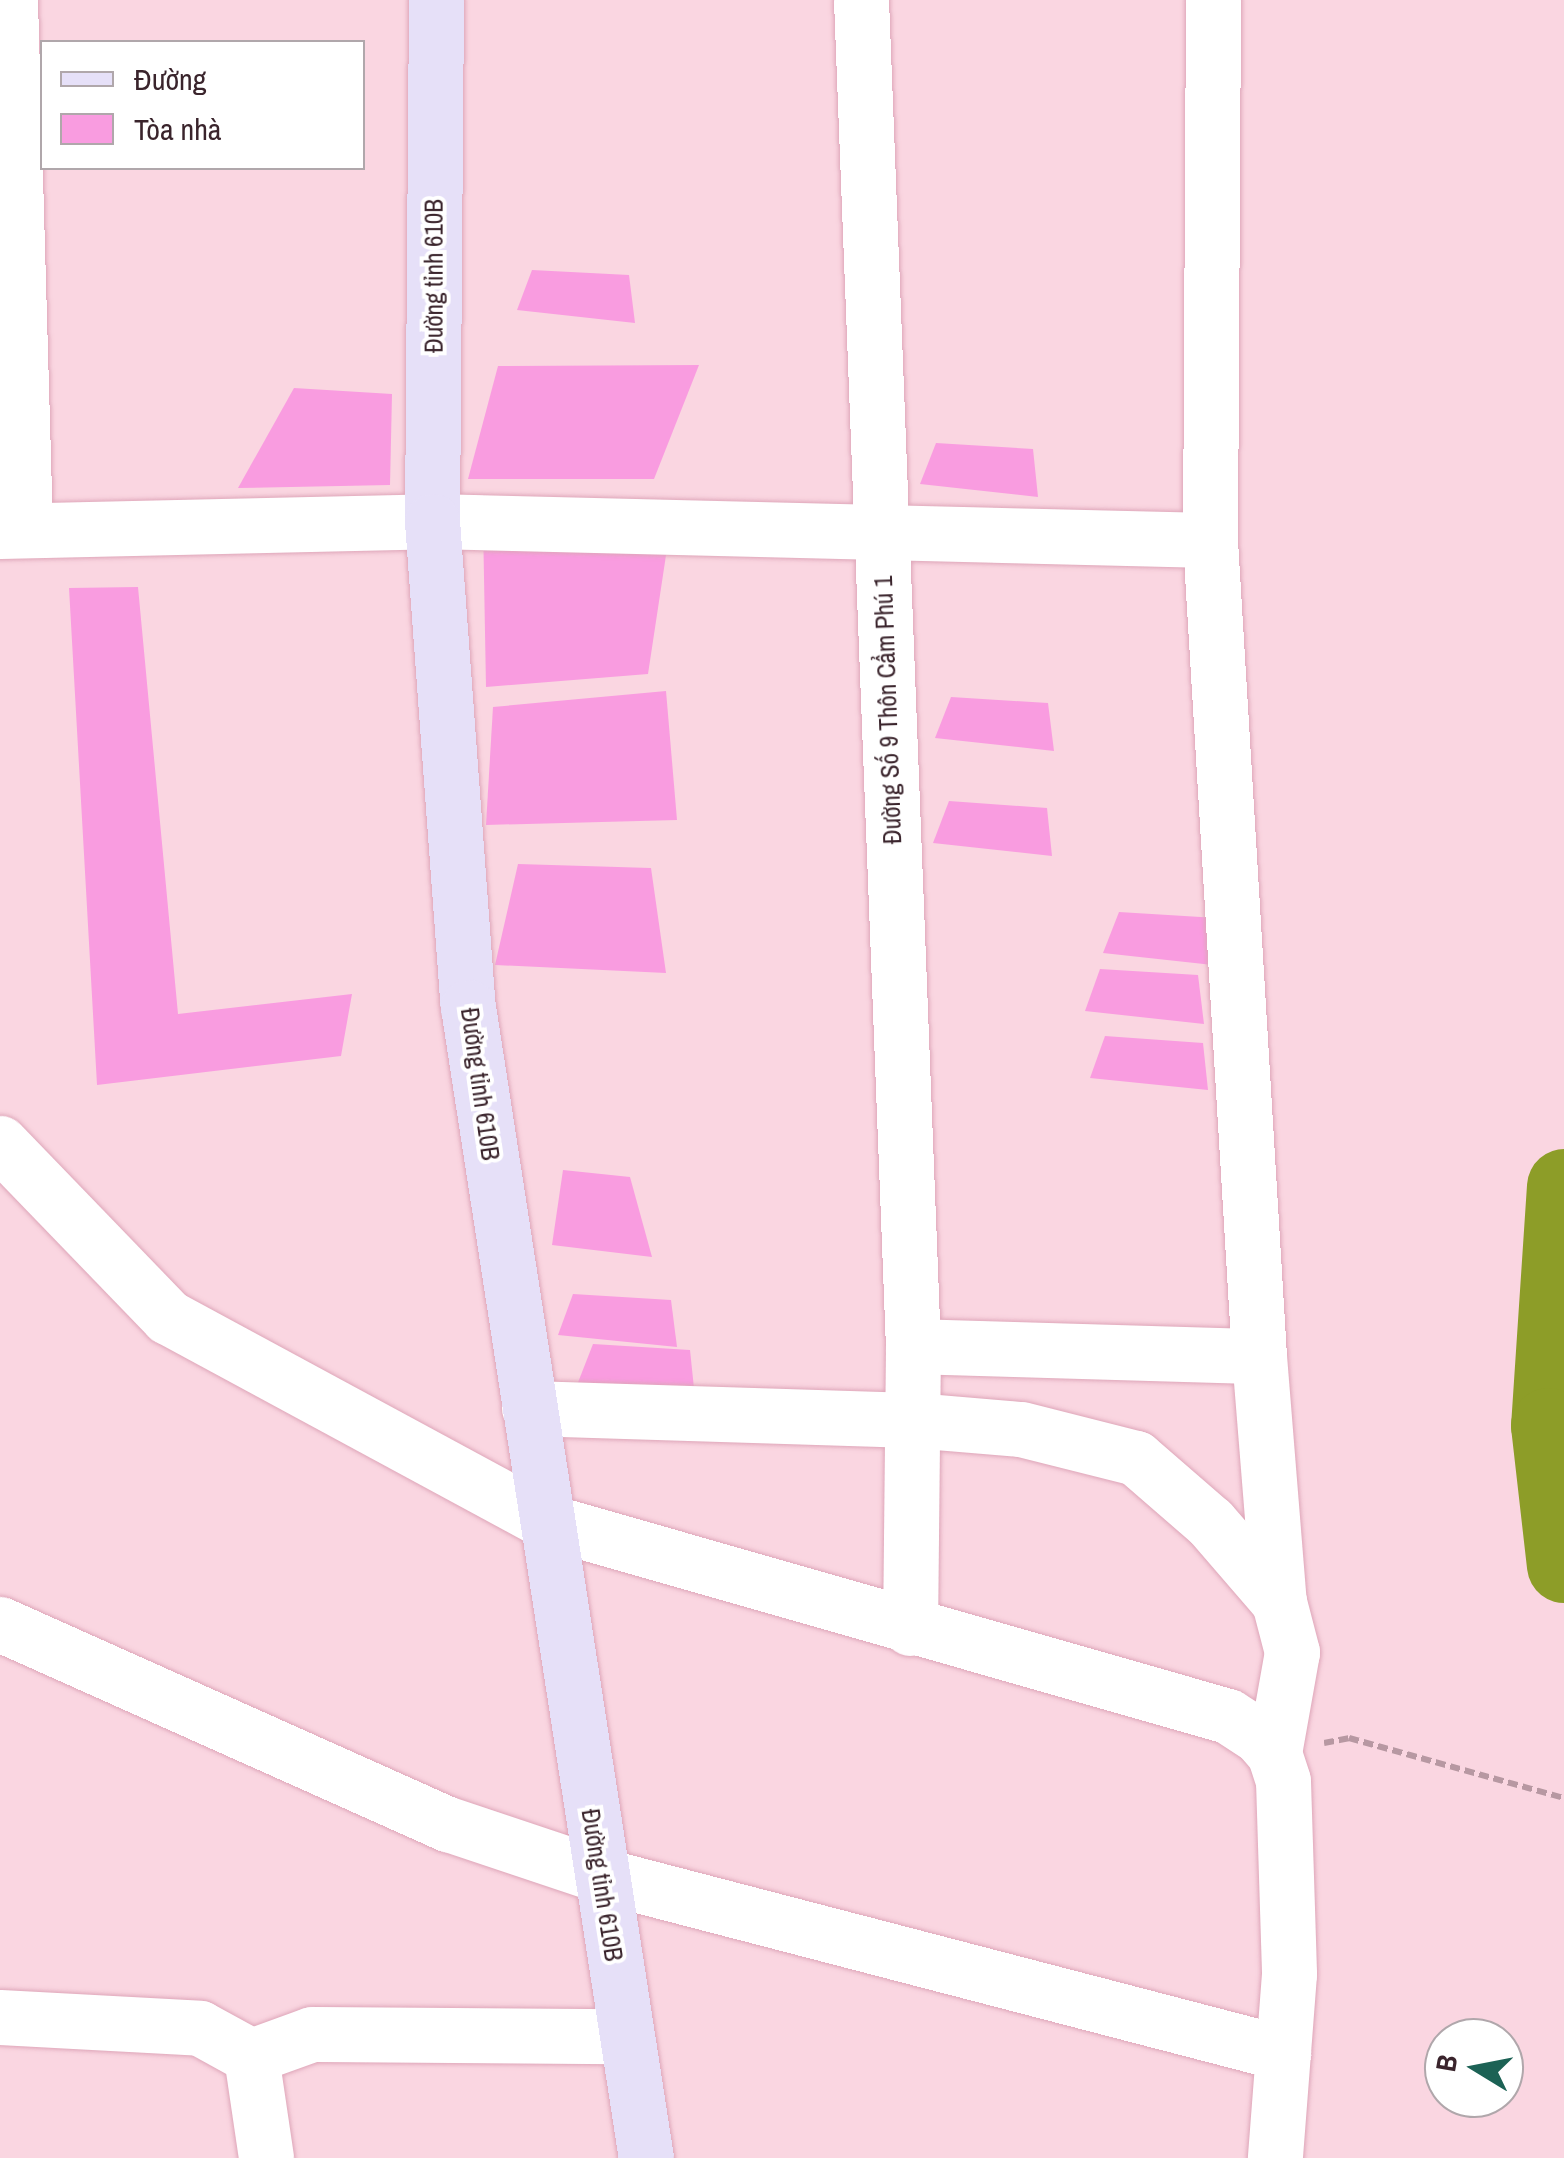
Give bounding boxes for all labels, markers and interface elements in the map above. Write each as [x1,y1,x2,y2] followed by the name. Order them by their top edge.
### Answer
[40,40,365,170] legend
[134,59,206,99] text: Đường
[134,109,222,149] text: Tòa nhà
[419,199,449,353] street label: Đường tỉnh 610B
[868,575,908,845] street label: Đường Số 9 Thôn Cẩm Phú 1
[454,1006,506,1162] street label: Đường tỉnh 610B
[575,1807,629,1963] street label: Đường tỉnh 610B
[1424,2018,1524,2118] north arrow
[1426,2052,1467,2075] text: B

